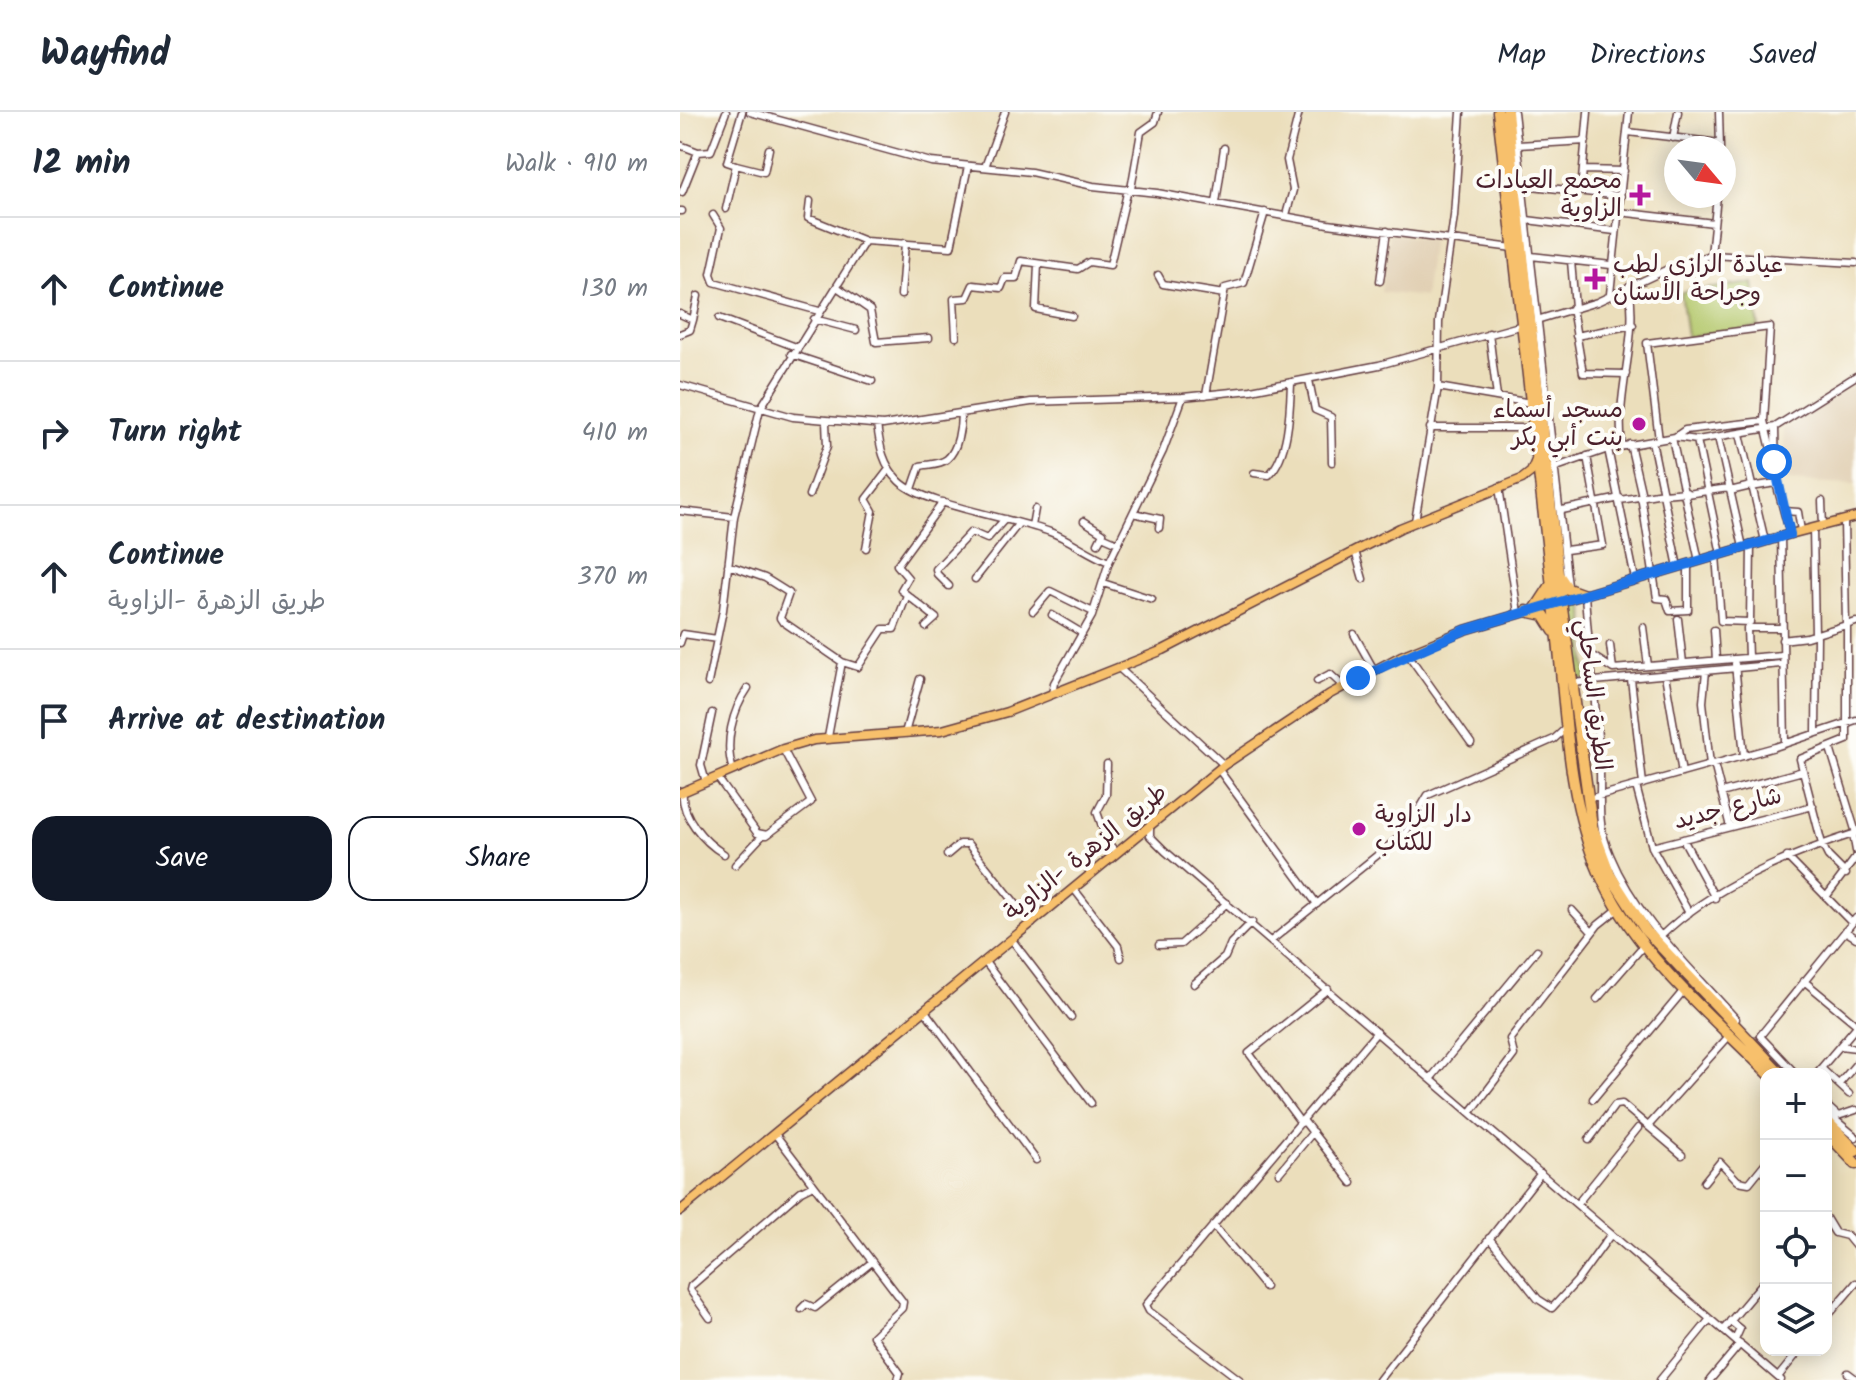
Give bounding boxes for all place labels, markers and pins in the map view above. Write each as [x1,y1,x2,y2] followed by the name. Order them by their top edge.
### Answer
[1476,162,1622,229] place label: مجمع العيادات الزاوية
[1629,184,1651,206] marker: مجمع العيادات الزاوية
[1613,246,1783,313] place label: عيادة الرازي لطب وجراحة الأسنان
[1584,268,1606,290] marker: عيادة الرازي لطب وجراحة الأسنان
[1493,391,1623,458] place label: مسجد أسماء بنت أبي بكر
[1630,415,1648,433] marker: مسجد أسماء بنت أبي بكر
[1375,796,1472,863] place label: دار الزاوية للكتاب
[1350,820,1368,838] marker: دار الزاوية للكتاب

